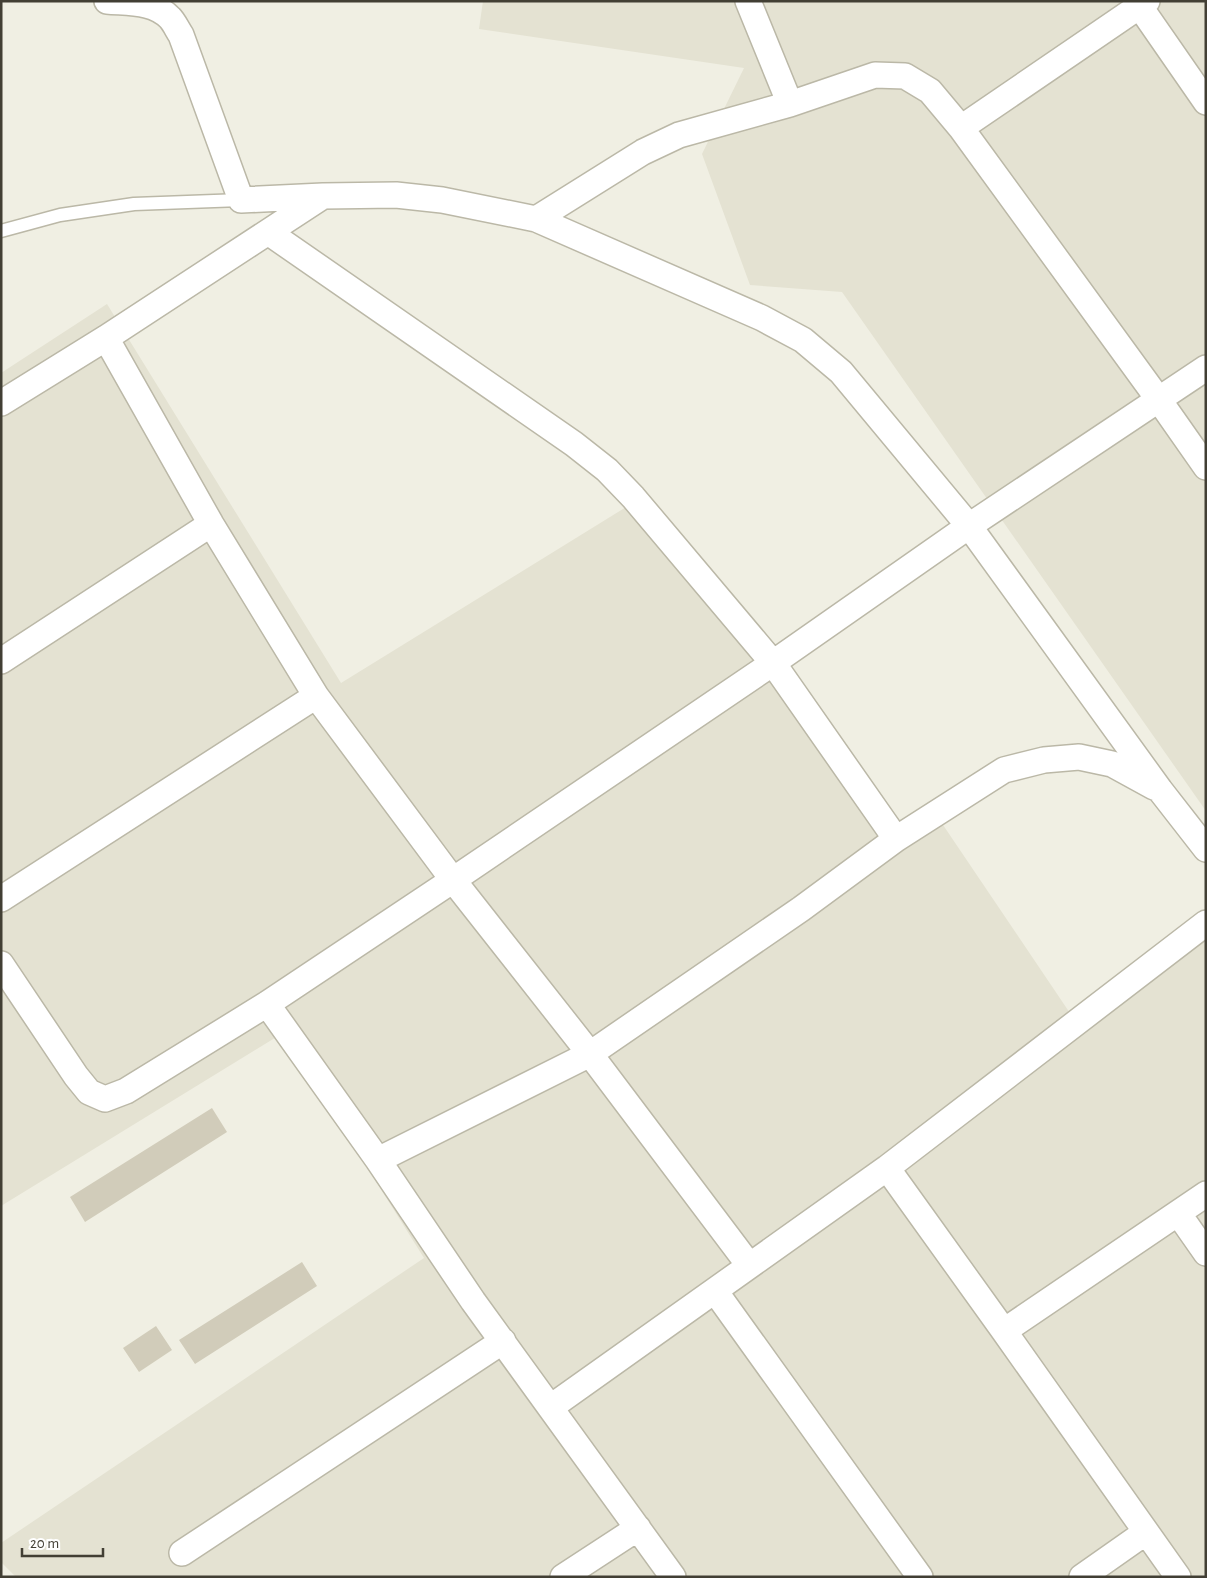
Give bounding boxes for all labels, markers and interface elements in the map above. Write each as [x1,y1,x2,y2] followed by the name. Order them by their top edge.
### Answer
[22,1526,104,1558] scale bar
[30,1536,59,1551] text: 20 m

